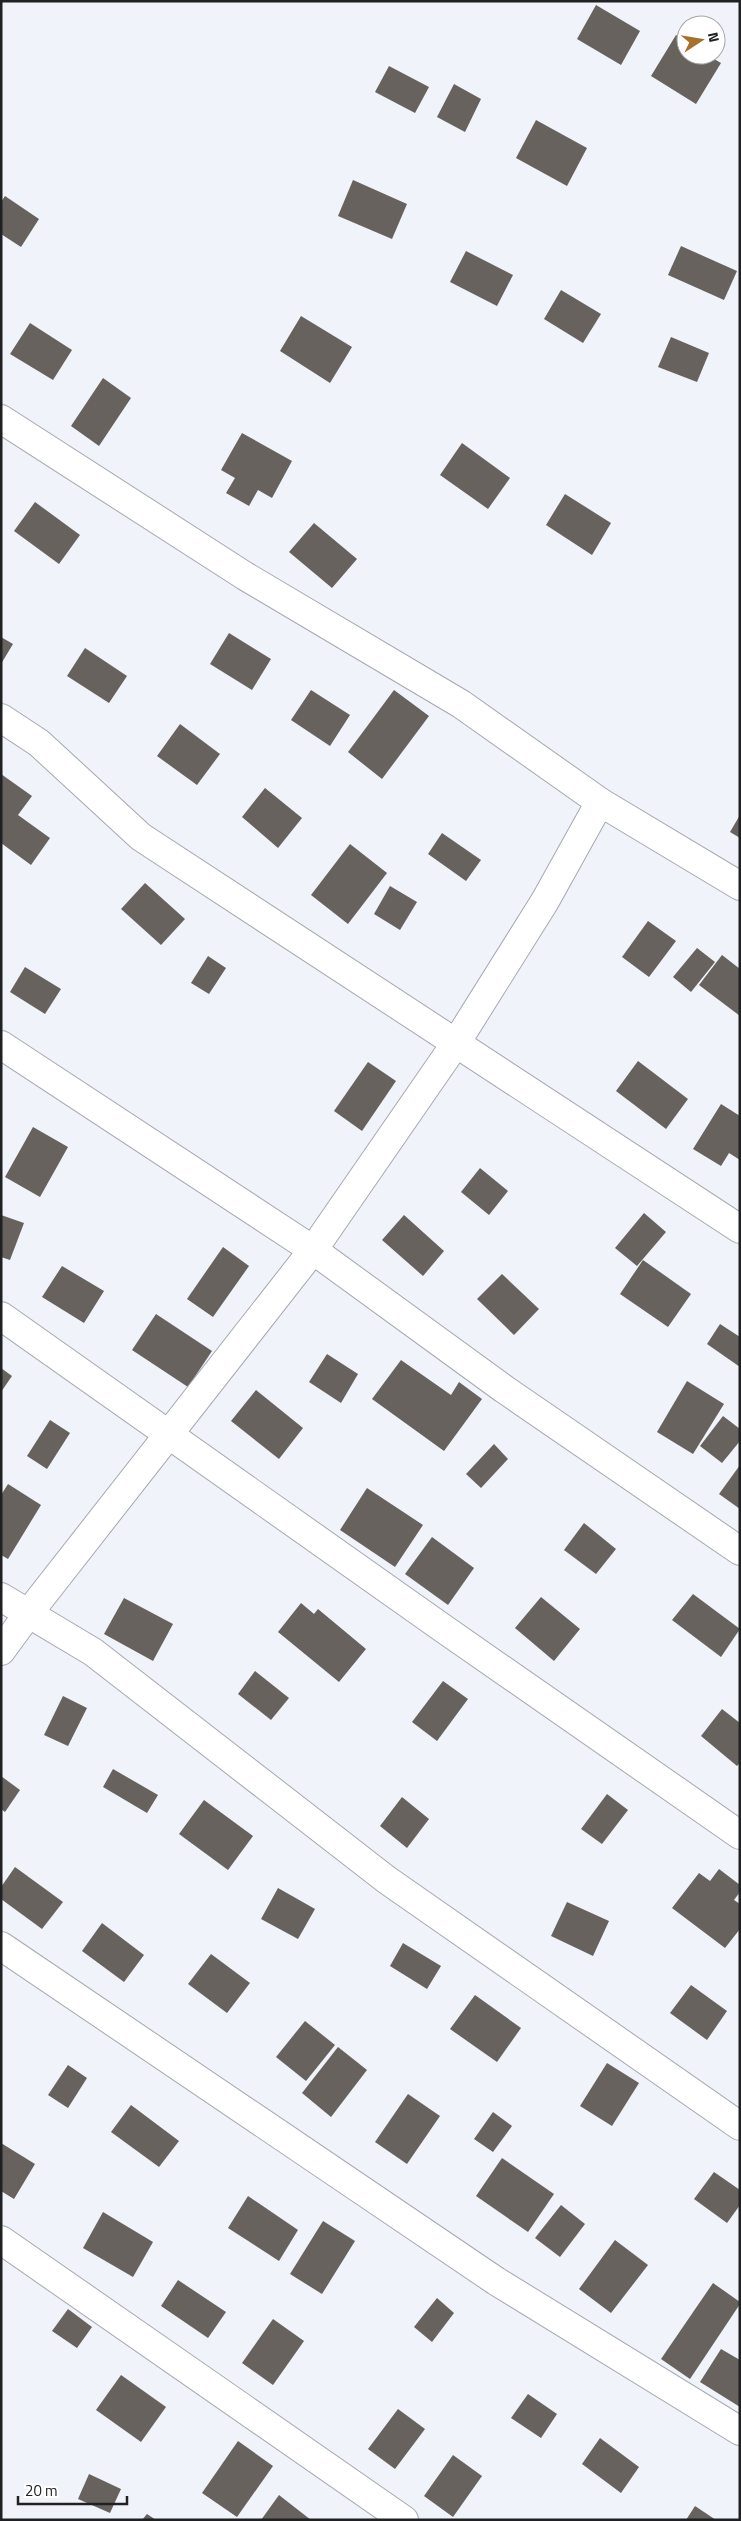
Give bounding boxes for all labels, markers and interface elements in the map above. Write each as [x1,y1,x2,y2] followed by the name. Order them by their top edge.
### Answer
[676,15,726,65] north arrow
[703,30,725,44] text: N
[18,2474,126,2506] scale bar
[25,2479,58,2502] text: 20 m

